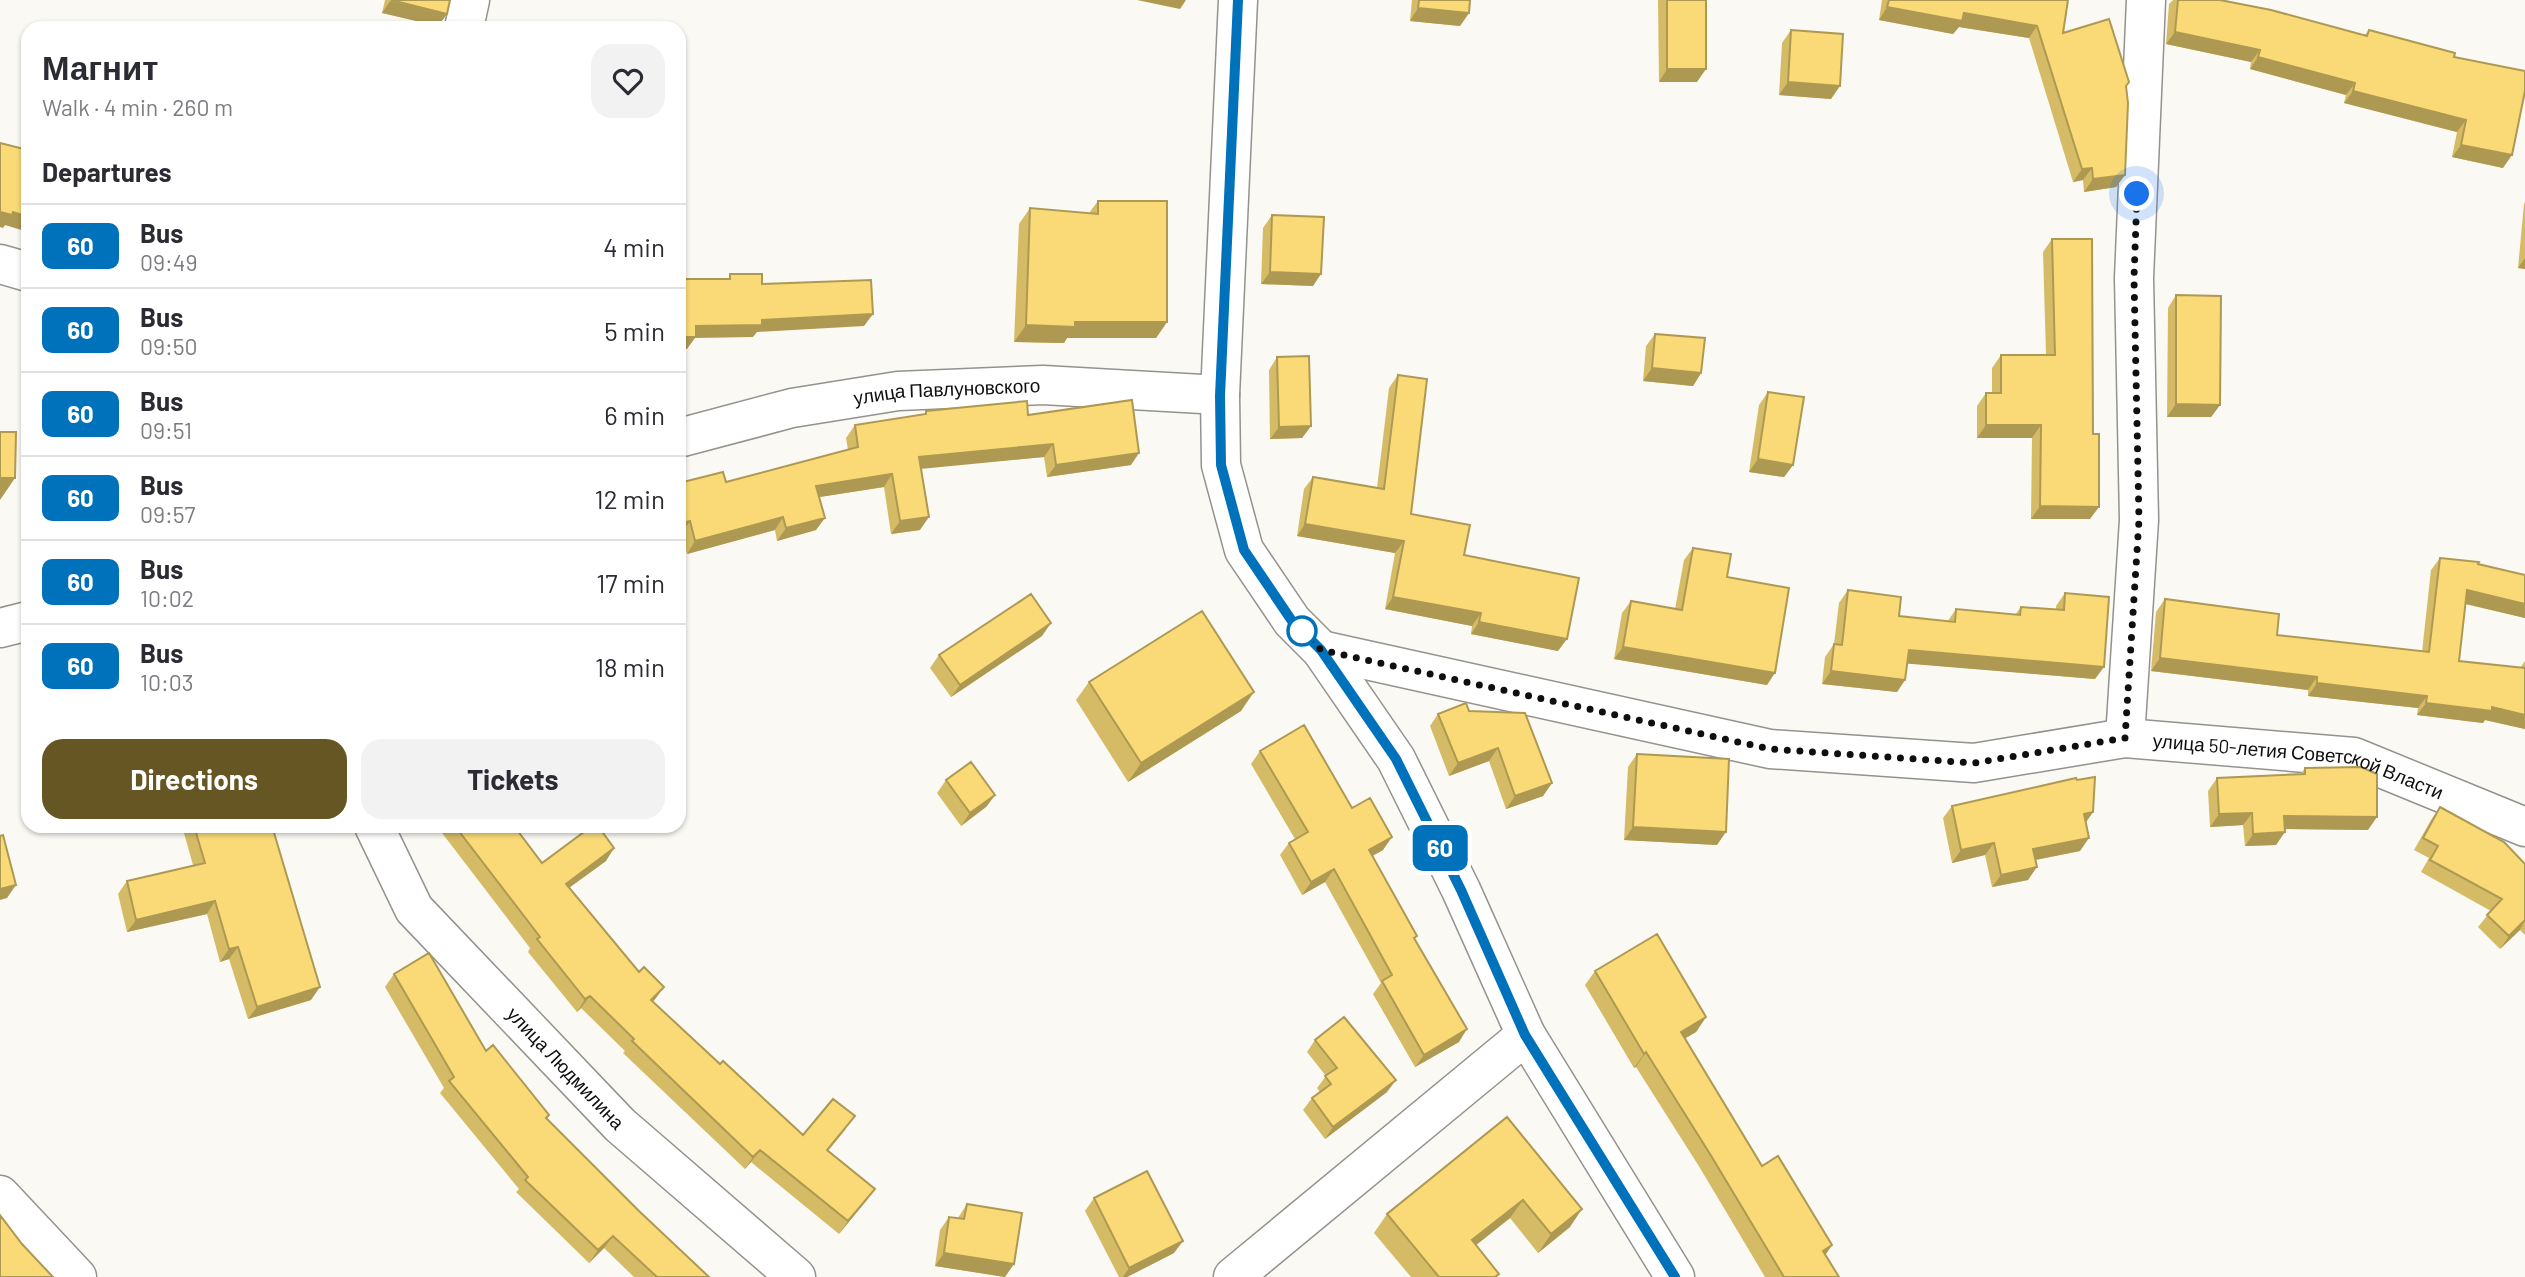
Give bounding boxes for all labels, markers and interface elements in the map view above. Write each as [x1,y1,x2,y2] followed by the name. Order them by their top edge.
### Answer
[591,44,665,118] button: heart
[42,47,158,87] text: Магнит
[42,93,233,121] text: Walk · 4 min · 260 m
[42,156,172,187] text: Departures
[2119,176,2154,211] your location
[140,217,183,248] text: Bus
[67,231,94,260] text: 60
[603,231,665,262] text: 4 min
[140,248,197,276] text: 09:49
[140,301,183,332] text: Bus
[67,315,94,344] text: 60
[604,315,665,346] text: 5 min
[140,332,198,360] text: 09:50
[852,373,1041,409] street label: улица Павлуновского
[140,385,183,416] text: Bus
[67,399,94,428] text: 60
[604,399,665,430] text: 6 min
[140,416,192,444] text: 09:51
[140,469,183,500] text: Bus
[67,483,94,512] text: 60
[595,483,665,514] text: 12 min
[140,500,195,528] text: 09:57
[140,553,183,584] text: Bus
[67,567,94,596] text: 60
[596,567,665,598] text: 17 min
[140,584,194,612] text: 10:02
[1287,616,1317,646] unlabelled marker
[140,637,183,668] text: Bus
[67,651,94,680] text: 60
[595,651,665,682] text: 18 min
[140,668,194,696] text: 10:03
[2152,728,2447,803] street label: улица 50-летия Советской Власти
[42,739,347,819] button: Directions
[361,739,665,819] button: Tickets
[1408,825,1472,871] line badge: 60
[1427,833,1453,862] text: 60
[503,1002,630,1134] street label: улица Людмилина

